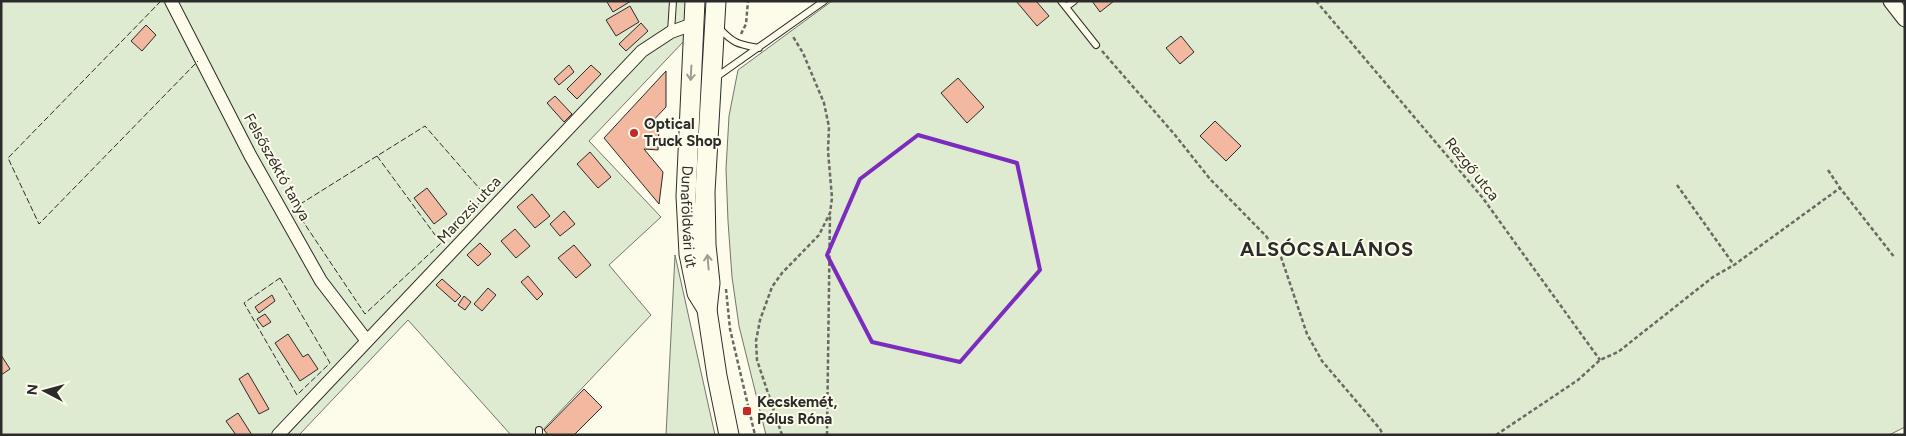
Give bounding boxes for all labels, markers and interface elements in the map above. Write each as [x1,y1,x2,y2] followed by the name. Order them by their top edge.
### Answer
[686,64,696,80] one-way arrow
[240,110,314,224] street label: Felsőszéktó tanya
[644,115,722,150] place label: Optical Truck Shop
[628,127,640,139] marker: Optical Truck Shop
[1441,134,1503,204] street label: Rezgő utca
[677,165,701,270] street label: Dunaföldvári út
[433,173,505,247] street label: Marozsi utca
[1240,237,1414,261] district label: ALSÓCSALÁNOS
[703,254,712,270] one-way arrow
[20,366,70,416] north arrow
[24,383,42,396] text: N
[757,393,837,428] place label: Kecskemét, Pólus Róna
[741,405,753,417] marker: Kecskemét, Pólus Róna

